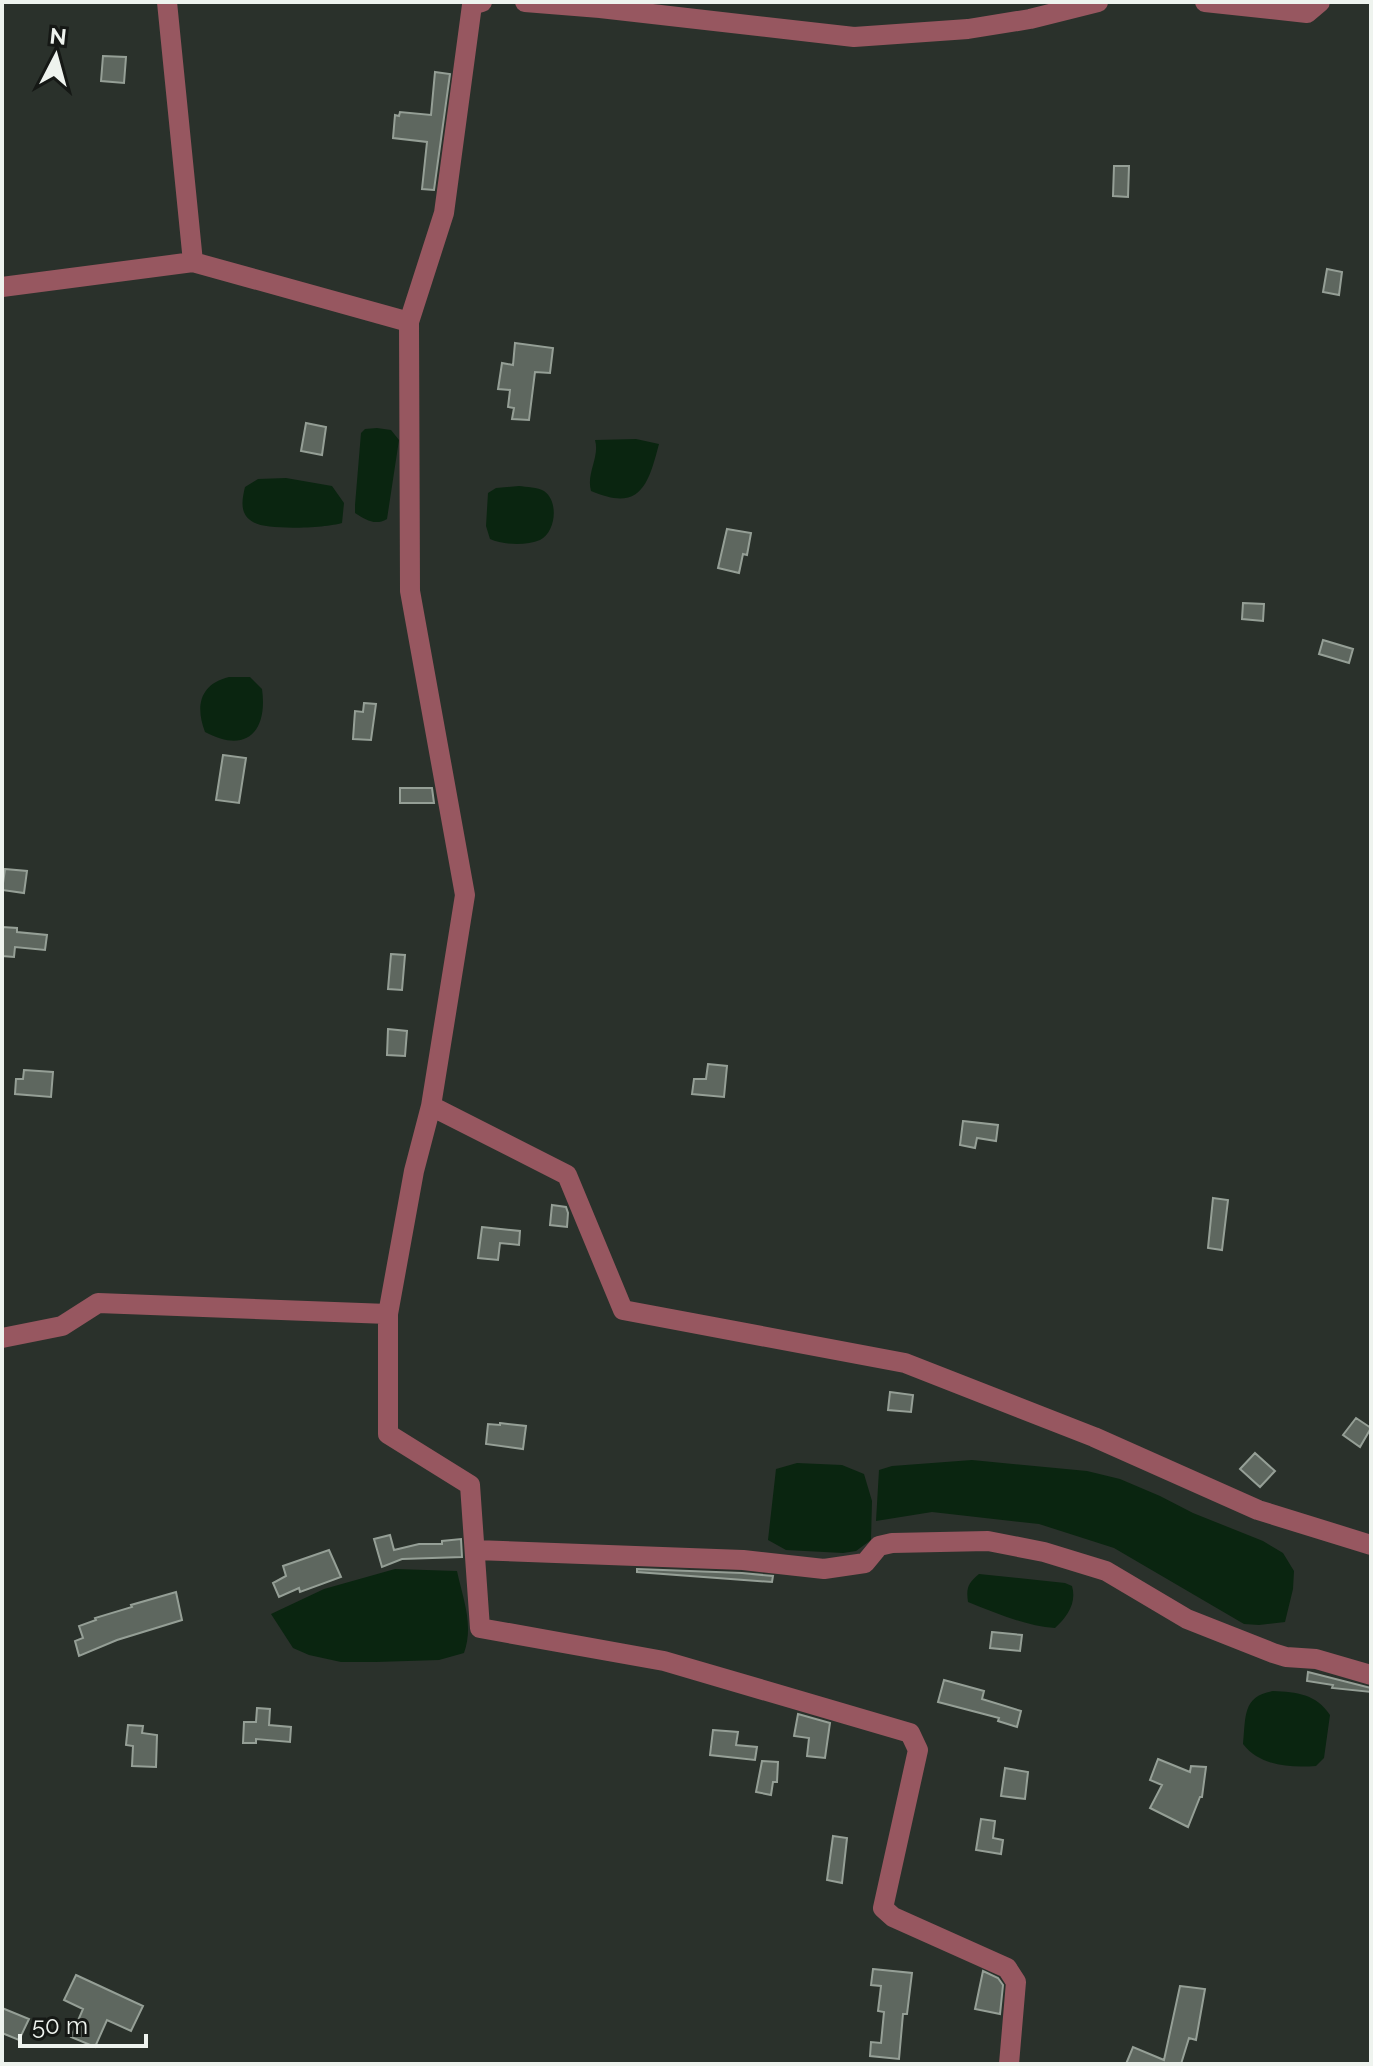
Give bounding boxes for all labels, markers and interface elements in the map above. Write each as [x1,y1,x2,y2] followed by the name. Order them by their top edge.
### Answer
[16,16,96,96] north arrow
[48,22,68,50] text: N
[20,1998,146,2048] scale bar
[32,2011,88,2040] text: 50 m

